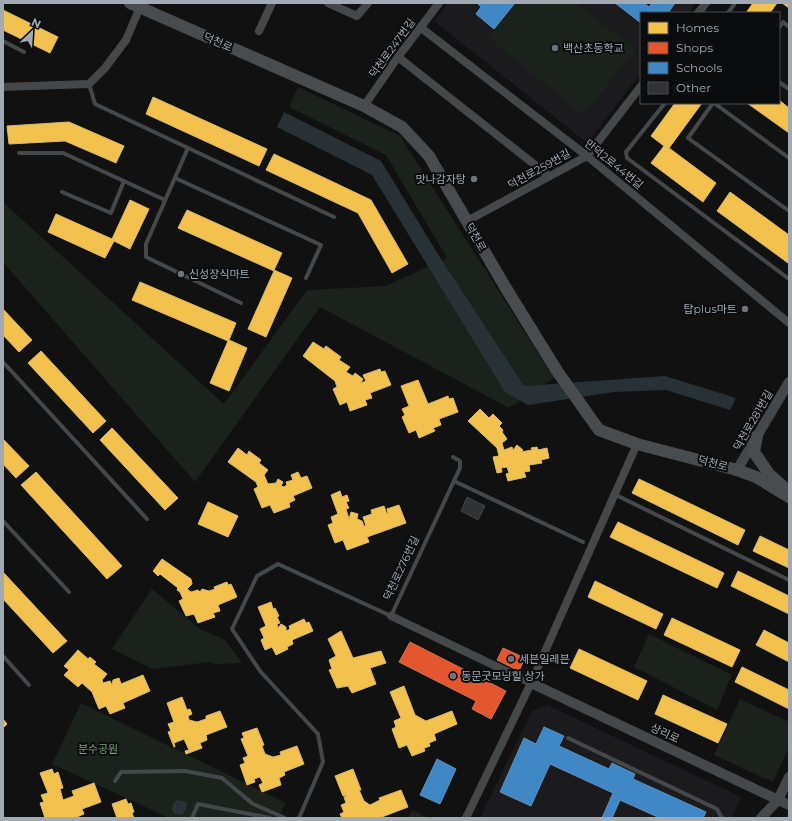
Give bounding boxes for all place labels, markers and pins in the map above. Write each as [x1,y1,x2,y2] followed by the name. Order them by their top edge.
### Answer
[563,41,624,55] place label: 백산초등학교
[550,43,560,53] marker: 백산초등학교
[415,172,466,186] place label: 맛나감자탕
[469,174,479,184] marker: 맛나감자탕
[189,267,250,281] place label: 신성장식마트
[176,269,186,279] marker: 신성장식마트
[683,302,737,316] place label: 탑plus마트
[740,304,750,314] marker: 탑plus마트
[519,652,570,666] place label: 세븐일레븐
[506,654,516,664] marker: 세븐일레븐
[461,669,545,683] place label: 동문굿모닝힐 상가
[448,671,458,681] marker: 동문굿모닝힐 상가

